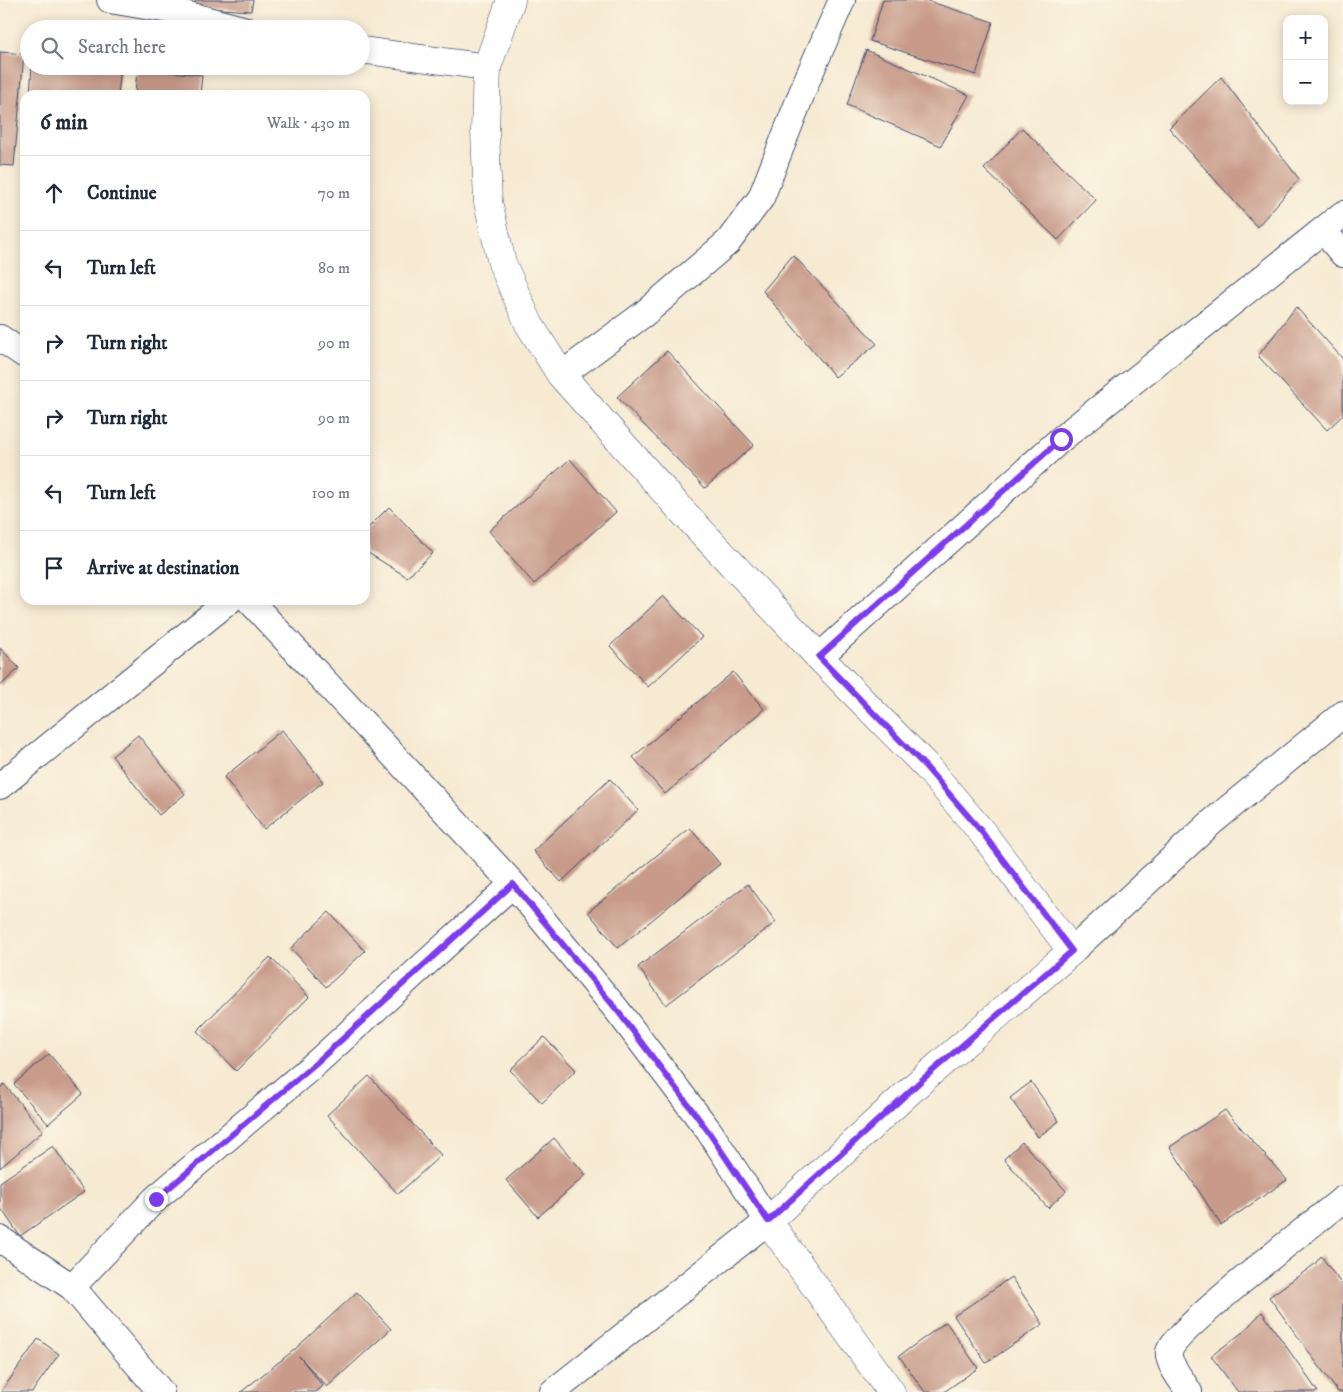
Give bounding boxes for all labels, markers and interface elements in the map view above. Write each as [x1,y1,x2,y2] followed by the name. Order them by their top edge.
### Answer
[1283,15,1328,105] map controls
[1283,15,1328,60] button: +
[20,20,370,75] search box
[38,34,66,62] icon: search
[78,36,166,59] text: Search here
[1283,60,1328,105] button: −
[40,110,88,136] text: 6 min
[267,113,350,133] text: Walk · 430 m
[40,179,68,207] icon: ahead
[87,182,157,205] text: Continue
[318,183,350,203] text: 70 m
[40,254,68,282] icon: left
[87,257,156,280] text: Turn left
[318,258,350,278] text: 80 m
[40,329,68,357] icon: right
[87,332,167,355] text: Turn right
[318,333,350,353] text: 90 m
[40,404,68,432] icon: right
[87,407,167,430] text: Turn right
[318,408,350,428] text: 90 m
[1050,428,1073,451] route start
[40,479,68,507] icon: left
[87,482,156,505] text: Turn left
[312,483,350,503] text: 100 m
[40,554,68,582] icon: arrive
[87,557,239,580] text: Arrive at destination
[145,1188,168,1211] route end

